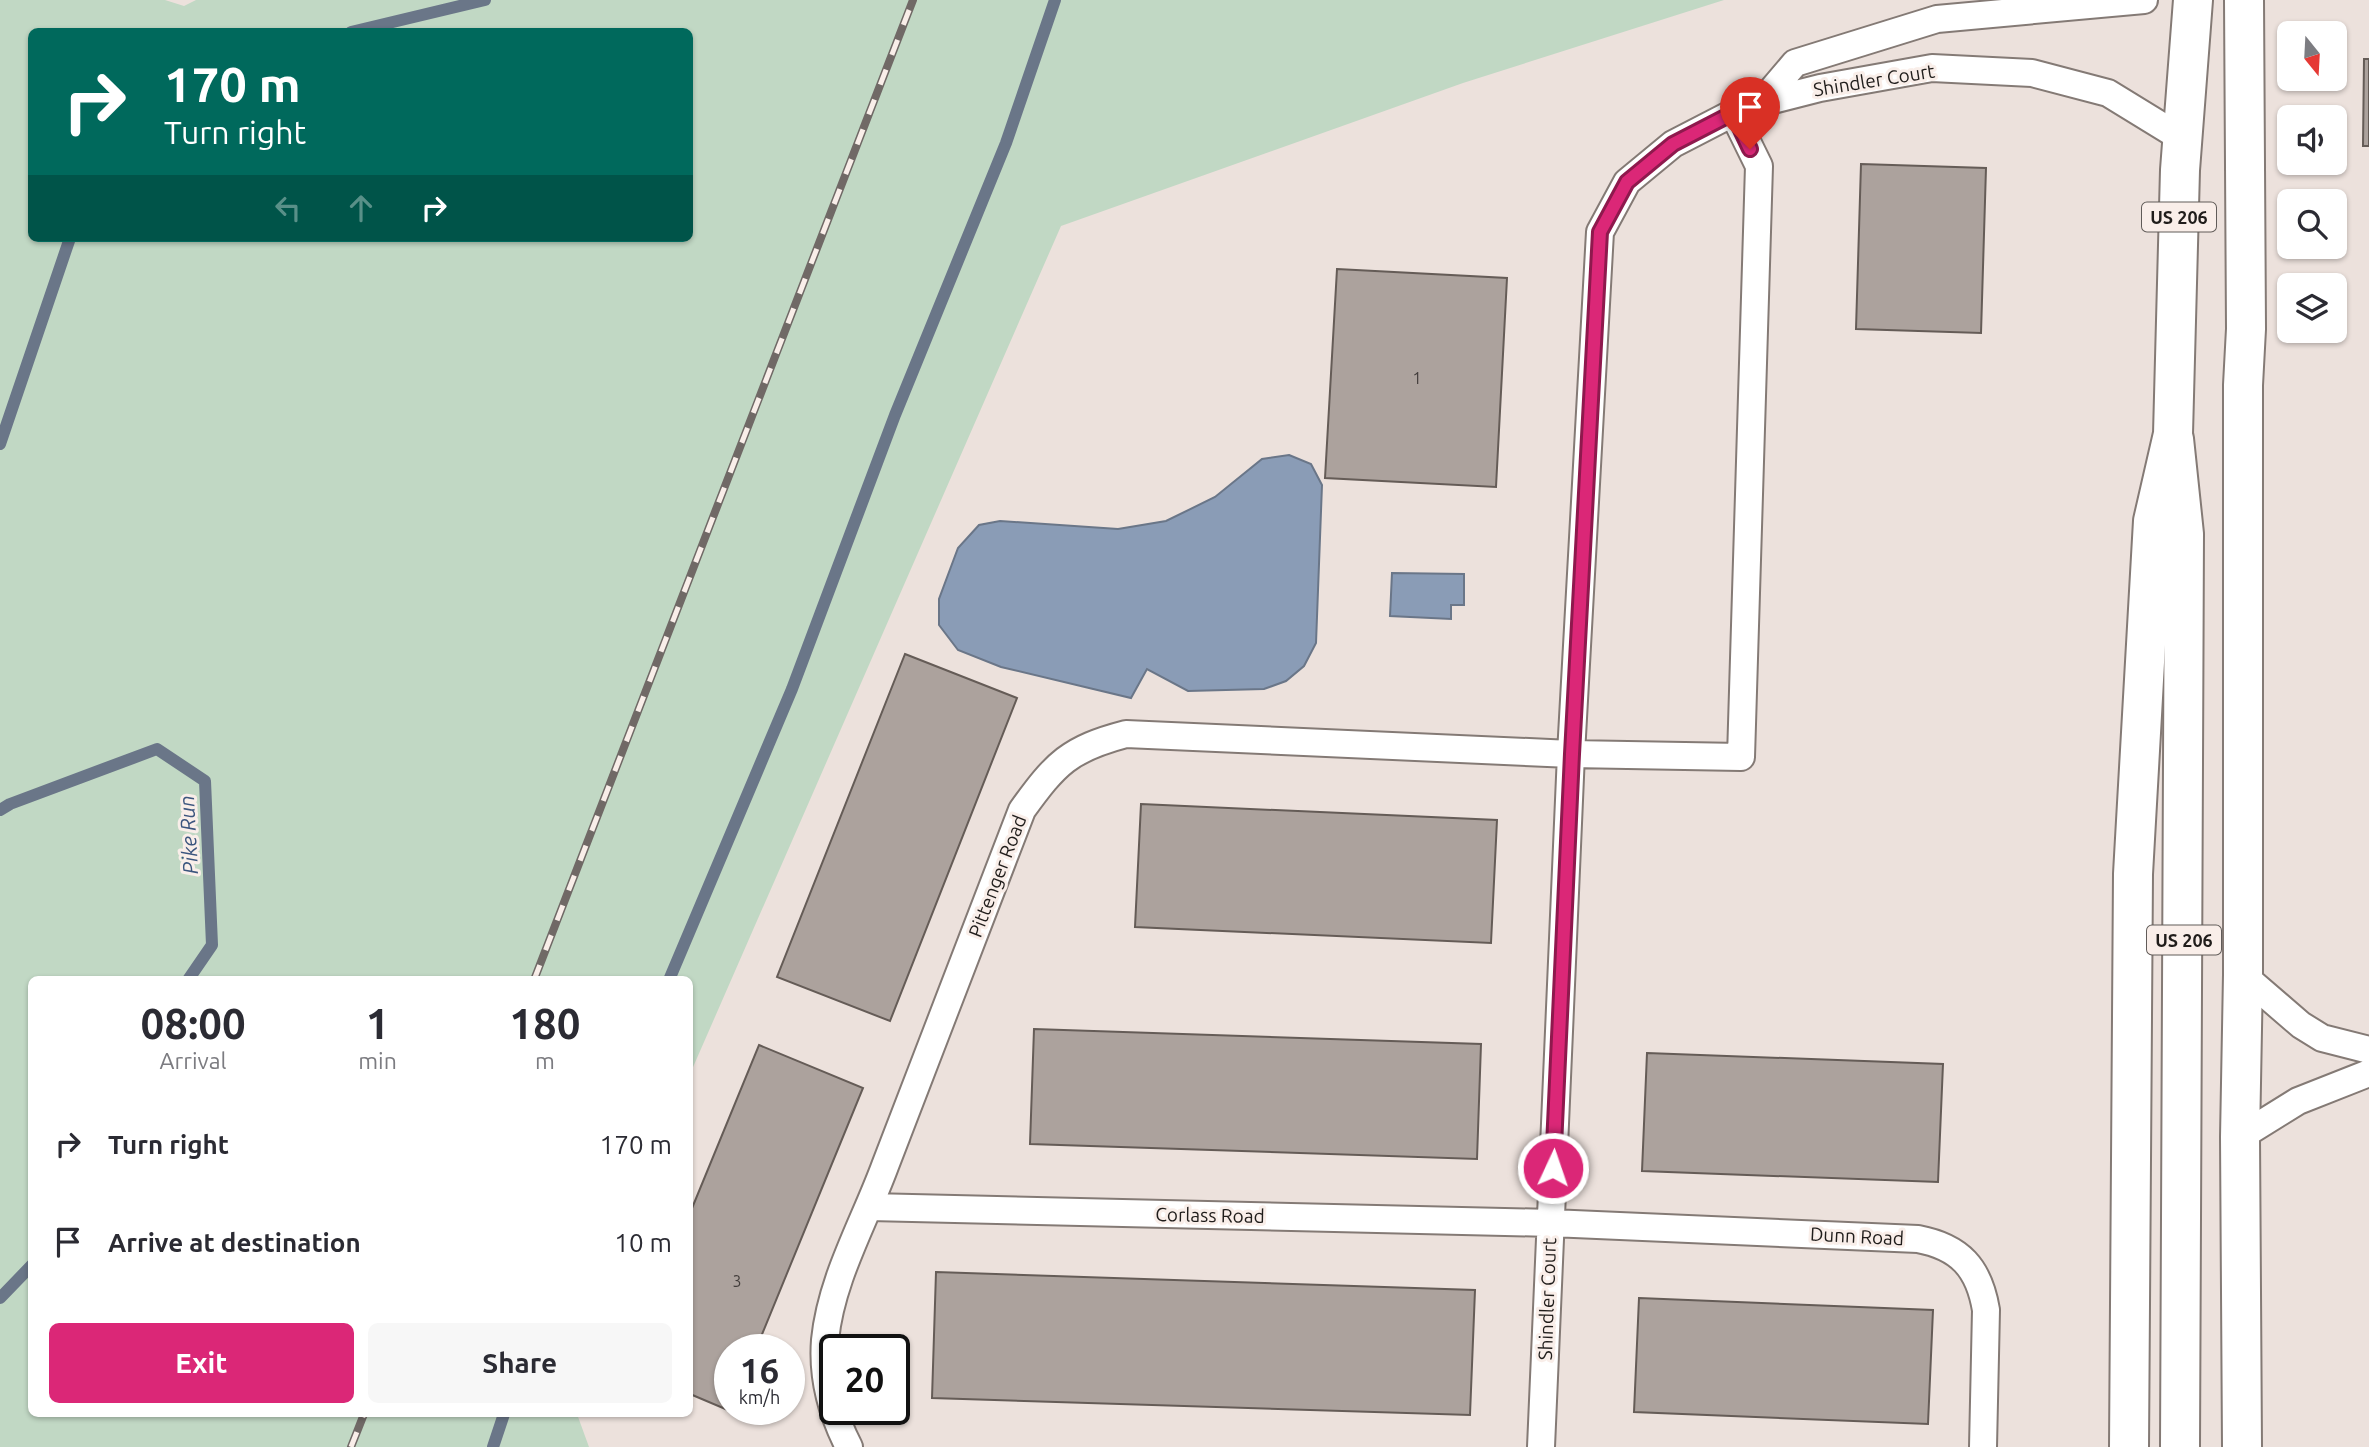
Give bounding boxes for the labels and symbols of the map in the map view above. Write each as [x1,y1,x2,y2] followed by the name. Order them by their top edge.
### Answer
[2277,21,2347,91] north arrow
[1812,59,1937,100] street label: Shindler Court
[1720,77,1780,149] pin
[2142,202,2216,232] road number: US 206
[1412,369,1422,387] house number: 1
[174,795,202,875] water label: Pike Run
[964,812,1030,940] street label: Pittenger Road
[2147,925,2221,954] road number: US 206
[1516,1131,1590,1205] position arrow
[1155,1203,1265,1227] street label: Corlass Road
[1809,1223,1905,1249] street label: Dunn Road
[1534,1237,1560,1361] street label: Shindler Court
[732,1272,742,1290] house number: 3
[819,1334,910,1425] speed limit sign: 20

